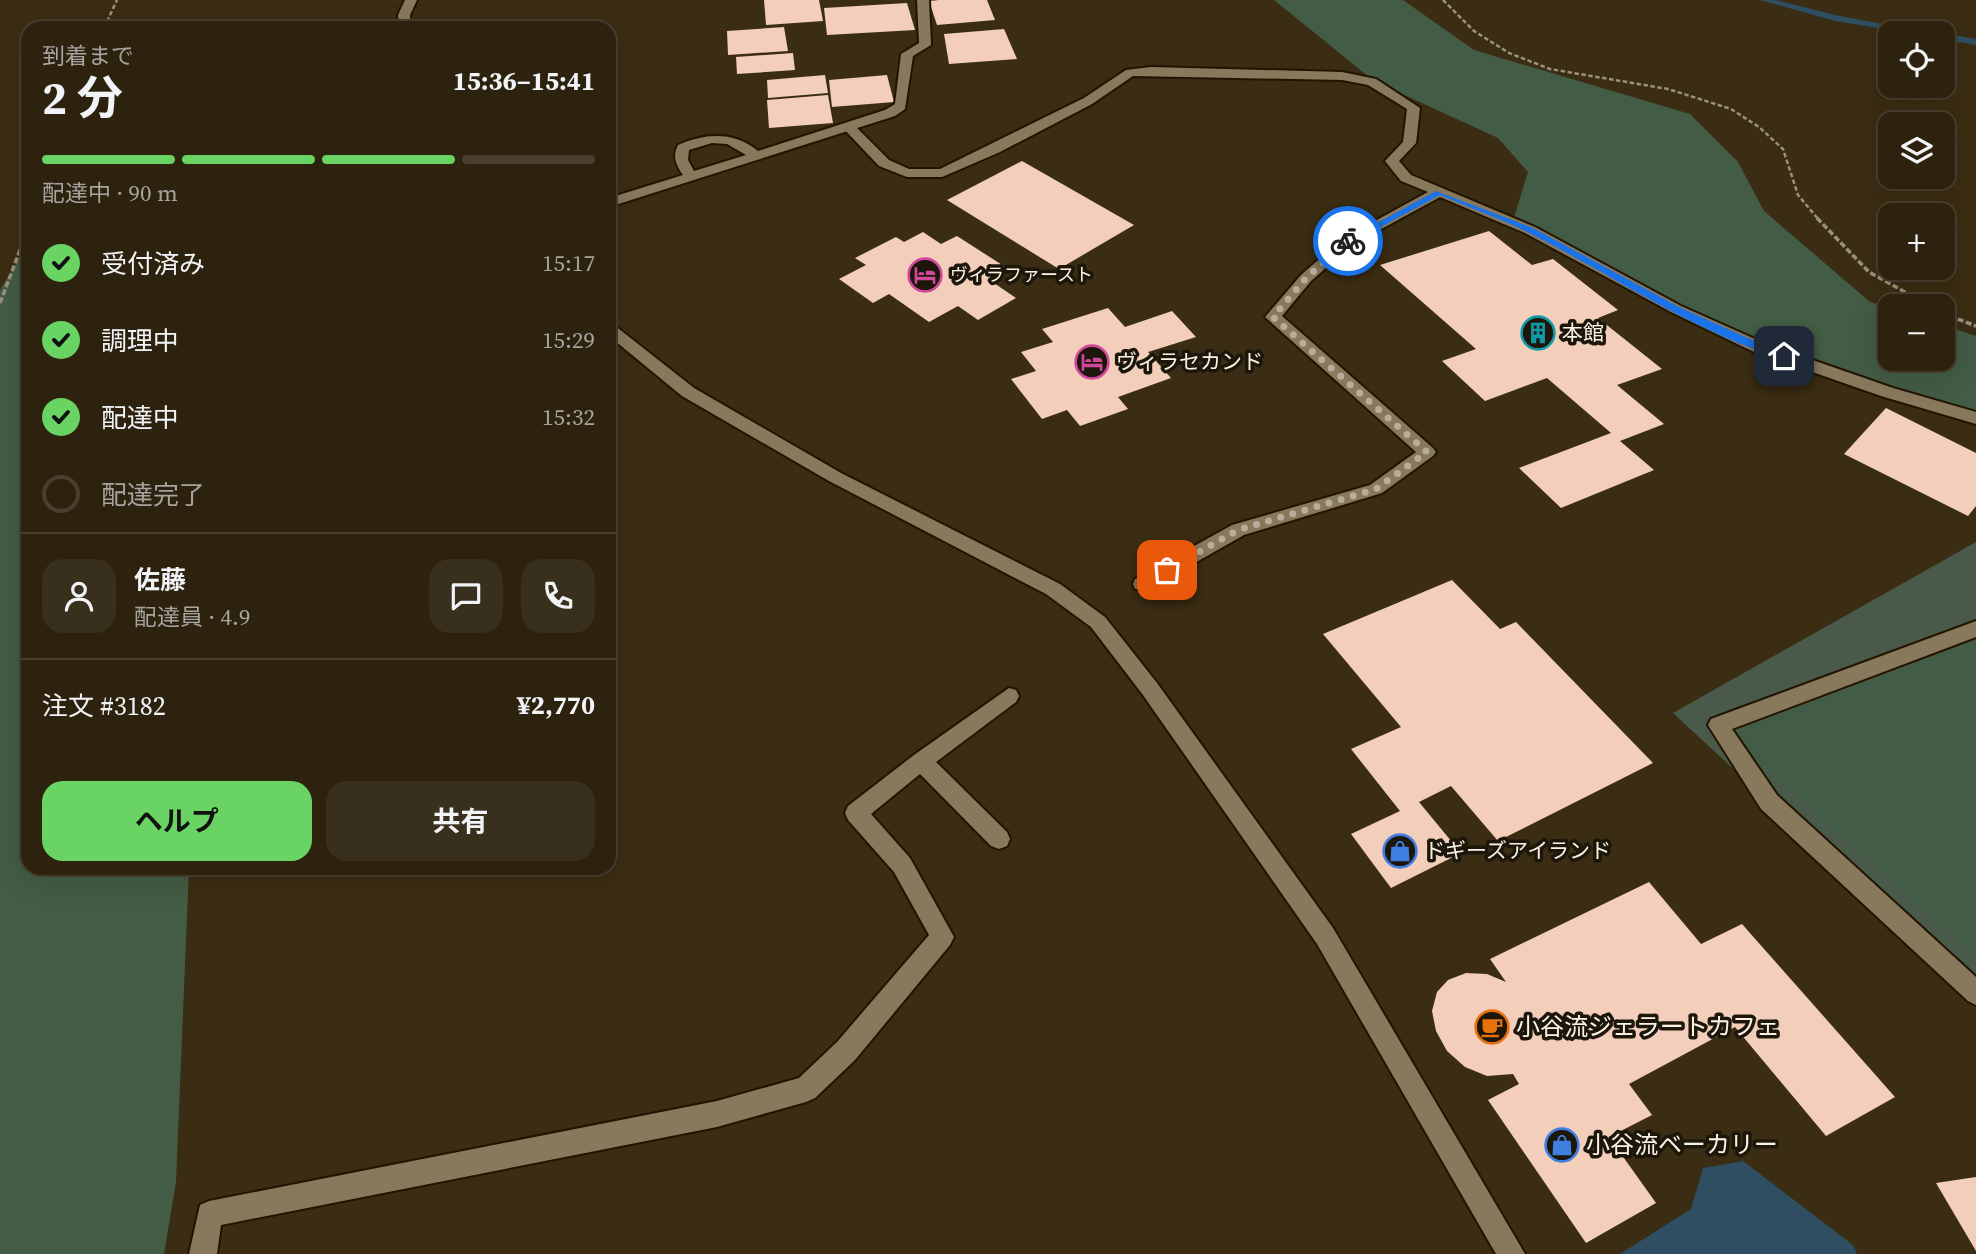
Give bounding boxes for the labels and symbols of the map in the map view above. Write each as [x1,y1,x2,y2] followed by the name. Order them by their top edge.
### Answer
[1313,206,1383,276] courier
[906,256,944,294] hotel icon: ヴィラファースト
[950,262,1093,287] place label: ヴィラファースト
[1519,314,1557,352] building icon: 本館
[1562,318,1604,347] place label: 本館
[1754,326,1814,386] pin
[1073,343,1111,381] hotel icon: ヴィラセカンド
[1116,347,1263,376] place label: ヴィラセカンド
[1137,540,1197,600] pin
[1381,832,1419,870] shop icon: ドギーズアイランド
[1424,836,1611,865] place label: ドギーズアイランド
[1473,1008,1511,1046] cafe icon: 小谷流ジェラートカフェ
[1516,1010,1780,1043] place label: 小谷流ジェラートカフェ
[1543,1126,1581,1164] shop icon: 小谷流ベーカリー
[1586,1128,1778,1161] place label: 小谷流ベーカリー

